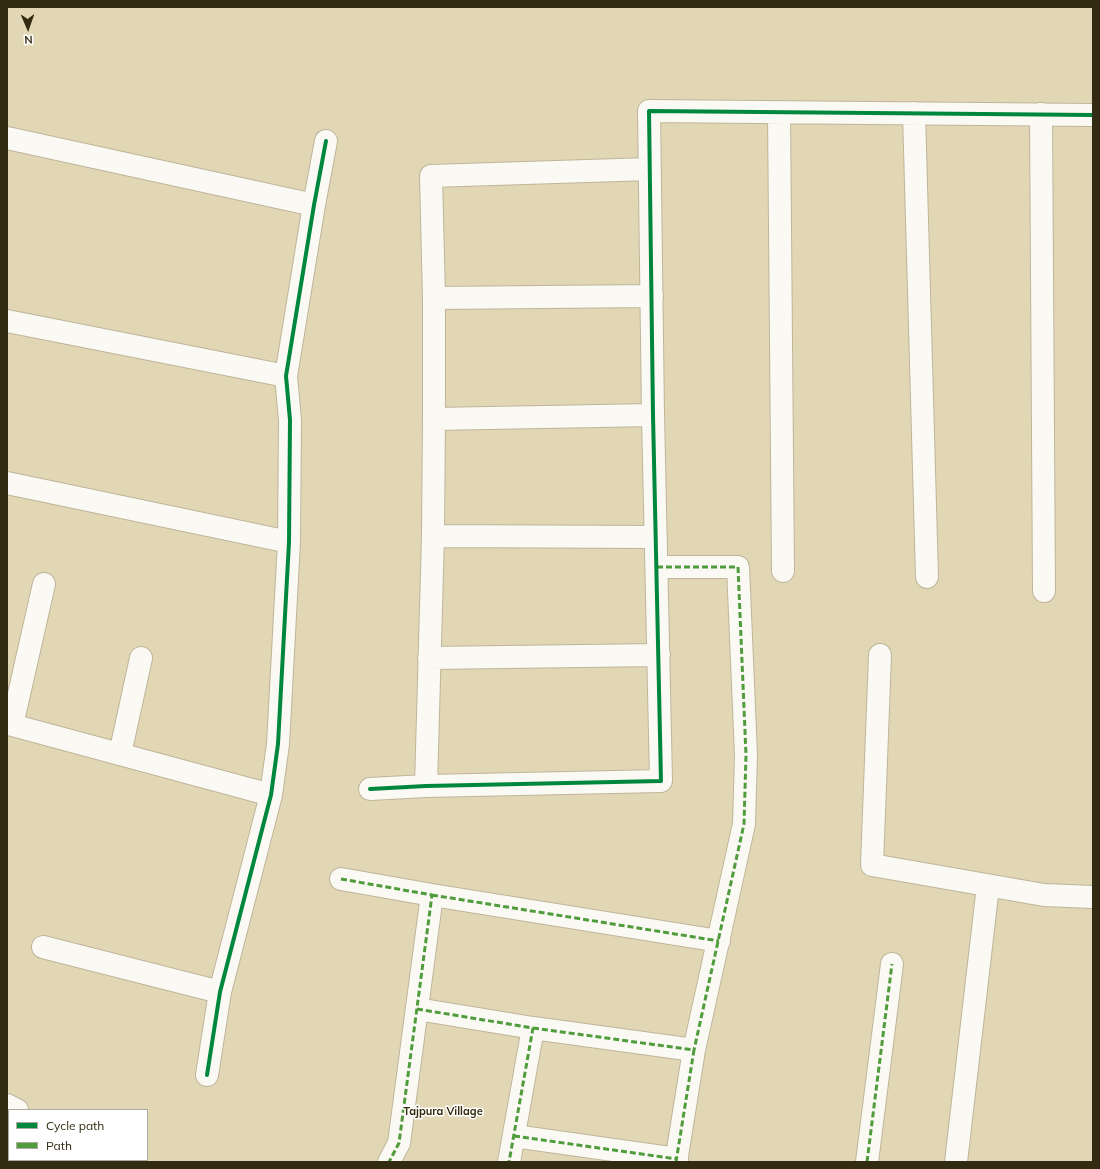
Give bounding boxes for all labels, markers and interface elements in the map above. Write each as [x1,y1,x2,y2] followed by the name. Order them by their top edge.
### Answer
[8,8,48,48] north arrow
[24,33,33,47] text: N
[403,1105,483,1119] district label: Tajpura Village
[8,1109,148,1161] legend
[46,1118,104,1133] text: Cycle path
[46,1138,72,1153] text: Path

